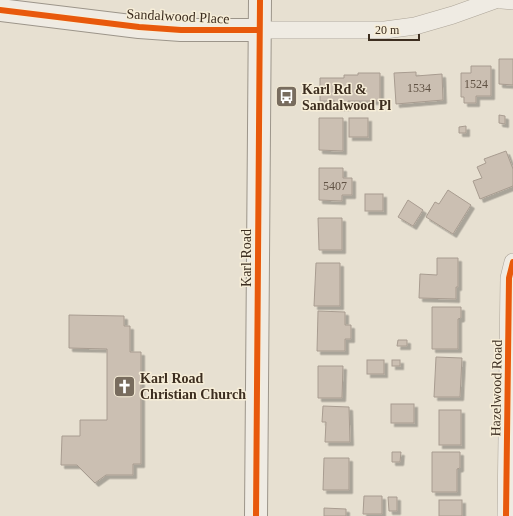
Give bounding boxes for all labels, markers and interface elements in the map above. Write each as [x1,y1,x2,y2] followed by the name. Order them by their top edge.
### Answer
[126,6,230,27] street label: Sandalwood Place
[369,16,419,42] scale bar
[375,23,400,37] text: 20 m
[464,77,488,91] house number: 1524
[407,81,431,95] house number: 1534
[302,82,391,113] place label: Karl Rd & Sandalwood Pl
[273,84,299,110] bus stop icon: Karl Rd & Sandalwood Pl
[323,179,347,193] house number: 5407
[239,229,254,287] street label: Karl Road
[488,339,505,437] street label: Hazelwood Road
[140,371,246,402] place label: Karl Road Christian Church
[111,373,137,399] church icon: Karl Road Christian Church

